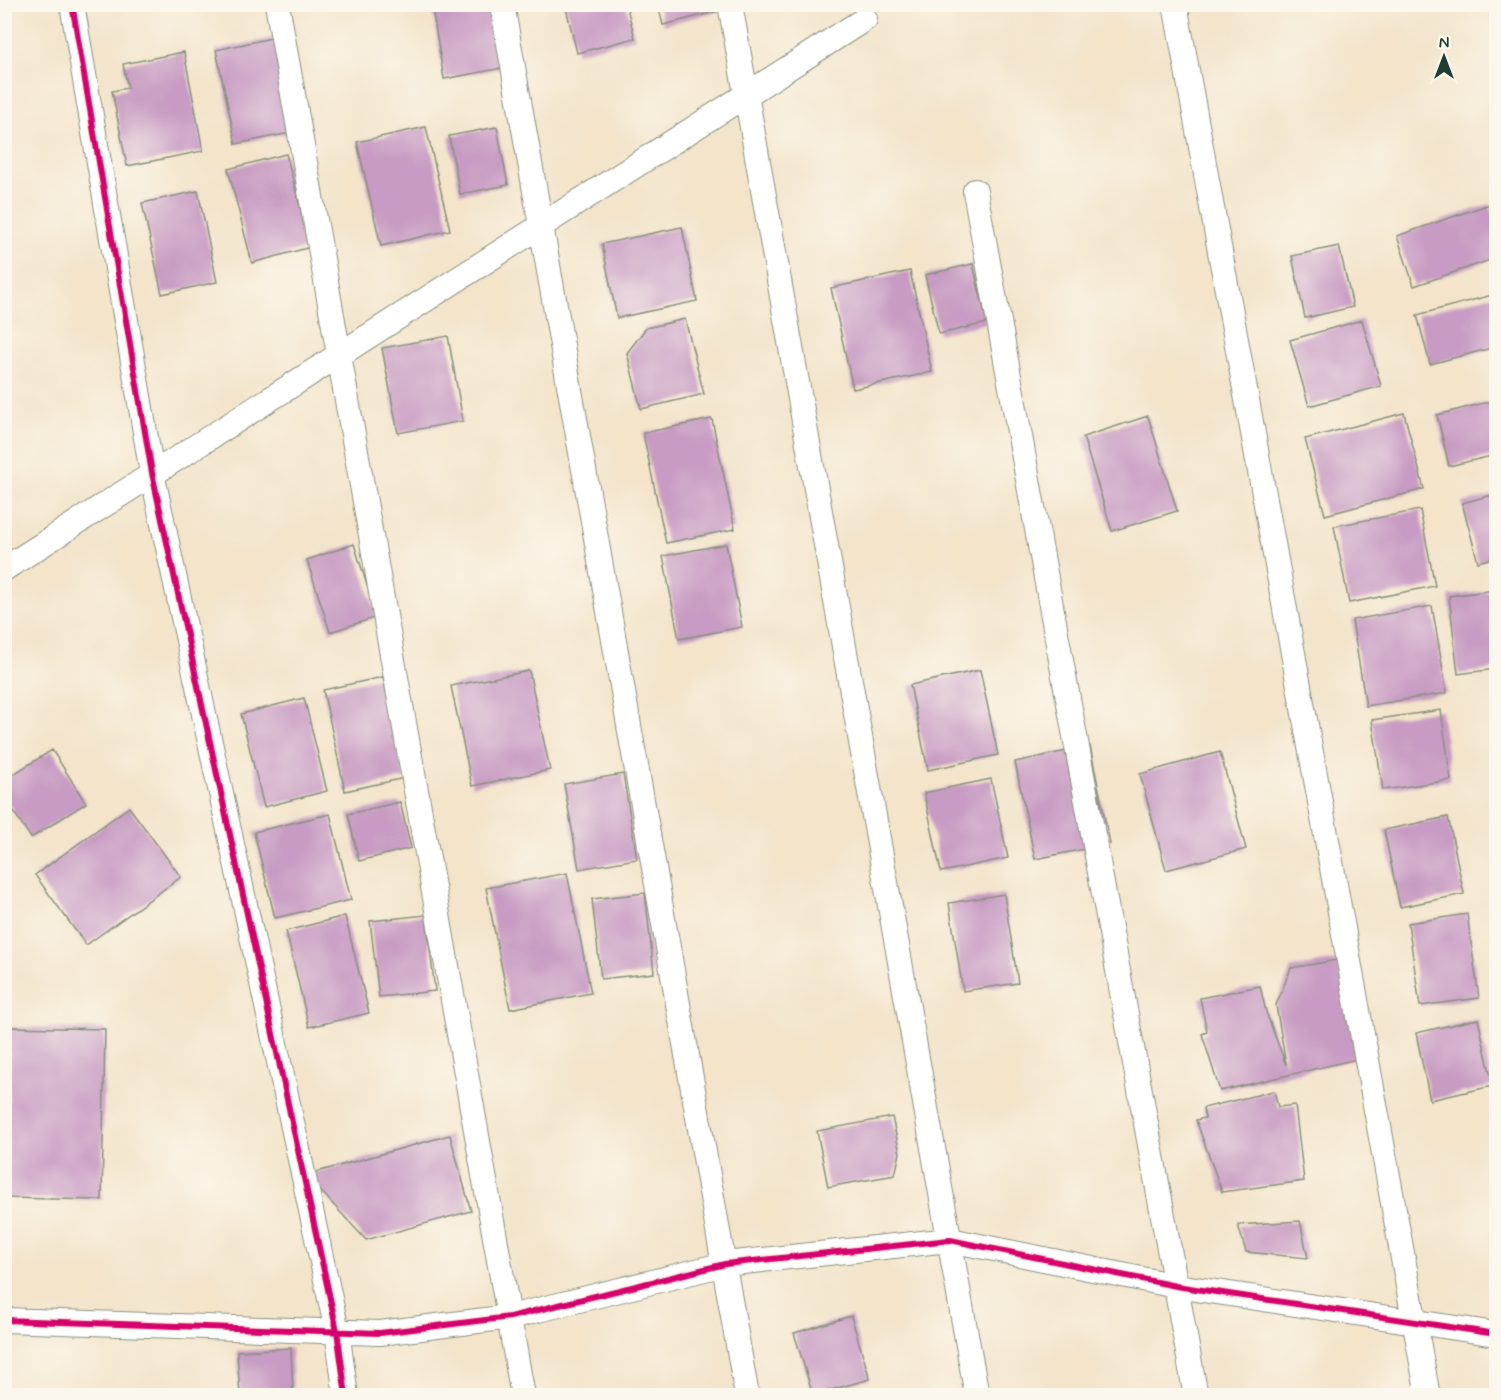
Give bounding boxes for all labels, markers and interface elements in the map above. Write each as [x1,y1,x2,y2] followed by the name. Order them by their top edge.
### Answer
[1414,27,1474,87] north arrow
[1439,33,1449,54] text: N

